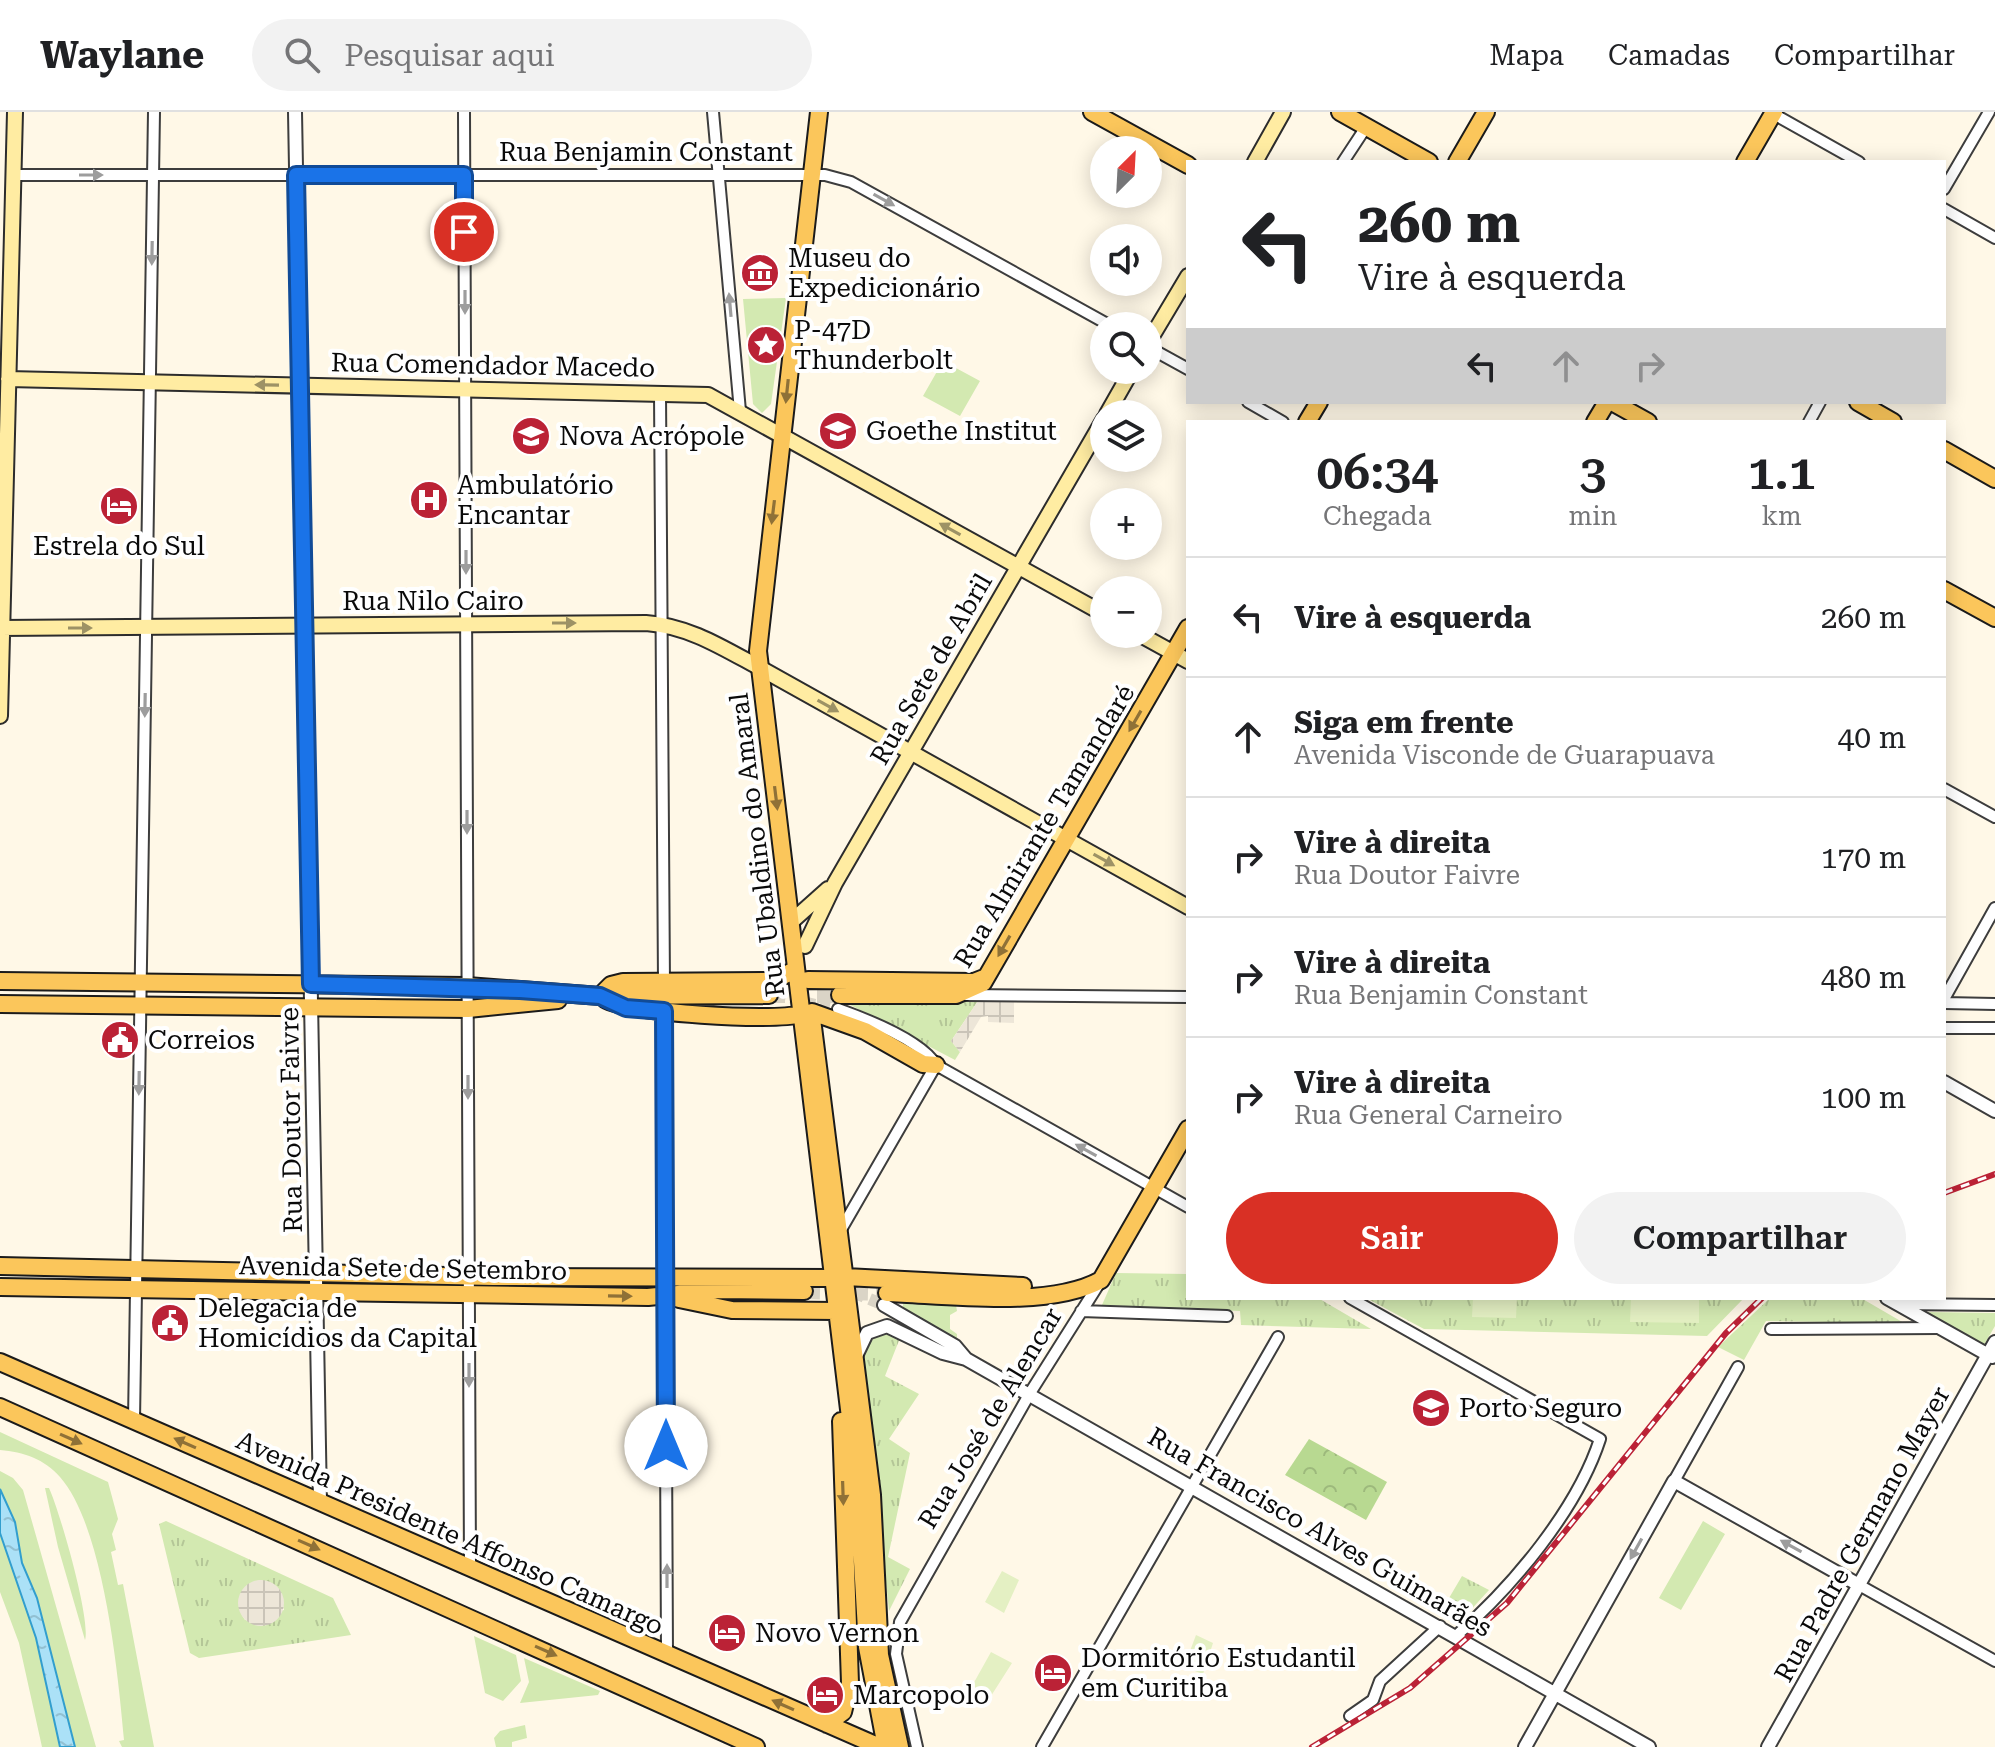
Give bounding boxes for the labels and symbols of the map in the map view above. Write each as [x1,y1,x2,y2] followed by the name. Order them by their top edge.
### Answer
[1090,136,1162,208] north arrow
[499,137,793,167] street label: Rua Benjamin Constant
[79,169,104,181] one-way arrow
[872,193,895,207] one-way arrow
[430,198,498,266] pin
[146,241,158,266] one-way arrow
[788,243,981,303] place label: Museu do Expedicionário
[739,252,781,294] museum icon: Museu do Expedicionário
[459,290,471,315] one-way arrow
[724,292,737,317] one-way arrow
[794,315,953,375] place label: P-47D Thunderbolt
[745,324,787,366] place icon: P-47D Thunderbolt
[331,347,655,383] street label: Rua Comendador Macedo
[254,378,279,391] one-way arrow
[781,379,794,404] one-way arrow
[817,410,859,452] school or university icon: Goethe Institut
[510,415,552,457] school or university icon: Nova Acrópole
[866,416,1057,446] place label: Goethe Institut
[559,421,745,451] place label: Nova Acrópole
[457,470,614,530] place label: Ambulatório Encantar
[408,479,450,521] hospital icon: Ambulatório Encantar
[98,485,140,527] hotel icon: Estrela do Sul
[766,500,779,525] one-way arrow
[939,522,961,536] one-way arrow
[33,531,205,561] place label: Estrela do Sul
[460,550,472,575] one-way arrow
[864,568,998,770] street label: Rua Sete de Abril
[342,586,524,616] street label: Rua Nilo Cairo
[552,617,577,630] one-way arrow
[68,621,93,634] one-way arrow
[948,679,1140,973] street label: Rua Almirante Tamandaré
[723,691,791,999] street label: Rua Ubaldino do Amaral
[139,693,151,718] one-way arrow
[817,699,839,713] one-way arrow
[1128,709,1142,732] one-way arrow
[770,786,783,811] one-way arrow
[461,810,473,835] one-way arrow
[1092,853,1115,867] one-way arrow
[997,935,1011,957] one-way arrow
[274,1007,308,1233] street label: Rua Doutor Faivre
[99,1019,141,1061] public building icon: Correios
[148,1025,255,1055] place label: Correios
[133,1071,145,1096] one-way arrow
[462,1075,474,1100] one-way arrow
[1075,1143,1098,1157] one-way arrow
[239,1250,567,1286] street label: Avenida Sete de Setembro
[608,1290,633,1302] one-way arrow
[198,1293,477,1353] place label: Delegacia de Homicídios da Capital
[149,1302,191,1344] public building icon: Delegacia de Homicídios da Capital
[912,1302,1068,1534] street label: Rua José de Alencar
[463,1363,475,1388] one-way arrow
[1768,1381,1956,1687] street label: Rua Padre Germano Mayer
[1410,1387,1452,1429] school or university icon: Porto Seguro
[1459,1393,1622,1423] place label: Porto Seguro
[624,1404,708,1488] position arrow
[1143,1421,1497,1643] street label: Rua Francisco Alves Guimarães
[232,1425,668,1641] street label: Avenida Presidente Affonso Camargo
[59,1432,83,1446] one-way arrow
[174,1437,197,1450] one-way arrow
[836,1481,849,1506] one-way arrow
[1629,1537,1643,1560] one-way arrow
[297,1538,320,1552] one-way arrow
[1780,1540,1802,1554] one-way arrow
[661,1563,673,1588] one-way arrow
[706,1612,748,1654] hotel icon: Novo Vernon
[755,1618,919,1648] place label: Novo Vernon
[1081,1643,1356,1703] place label: Dormitório Estudantil em Curitiba
[534,1644,558,1657] one-way arrow
[1032,1652,1074,1694] hotel icon: Dormitório Estudantil em Curitiba
[804,1674,846,1716] hotel icon: Marcopolo
[853,1680,990,1710] place label: Marcopolo
[771,1698,795,1711] one-way arrow

